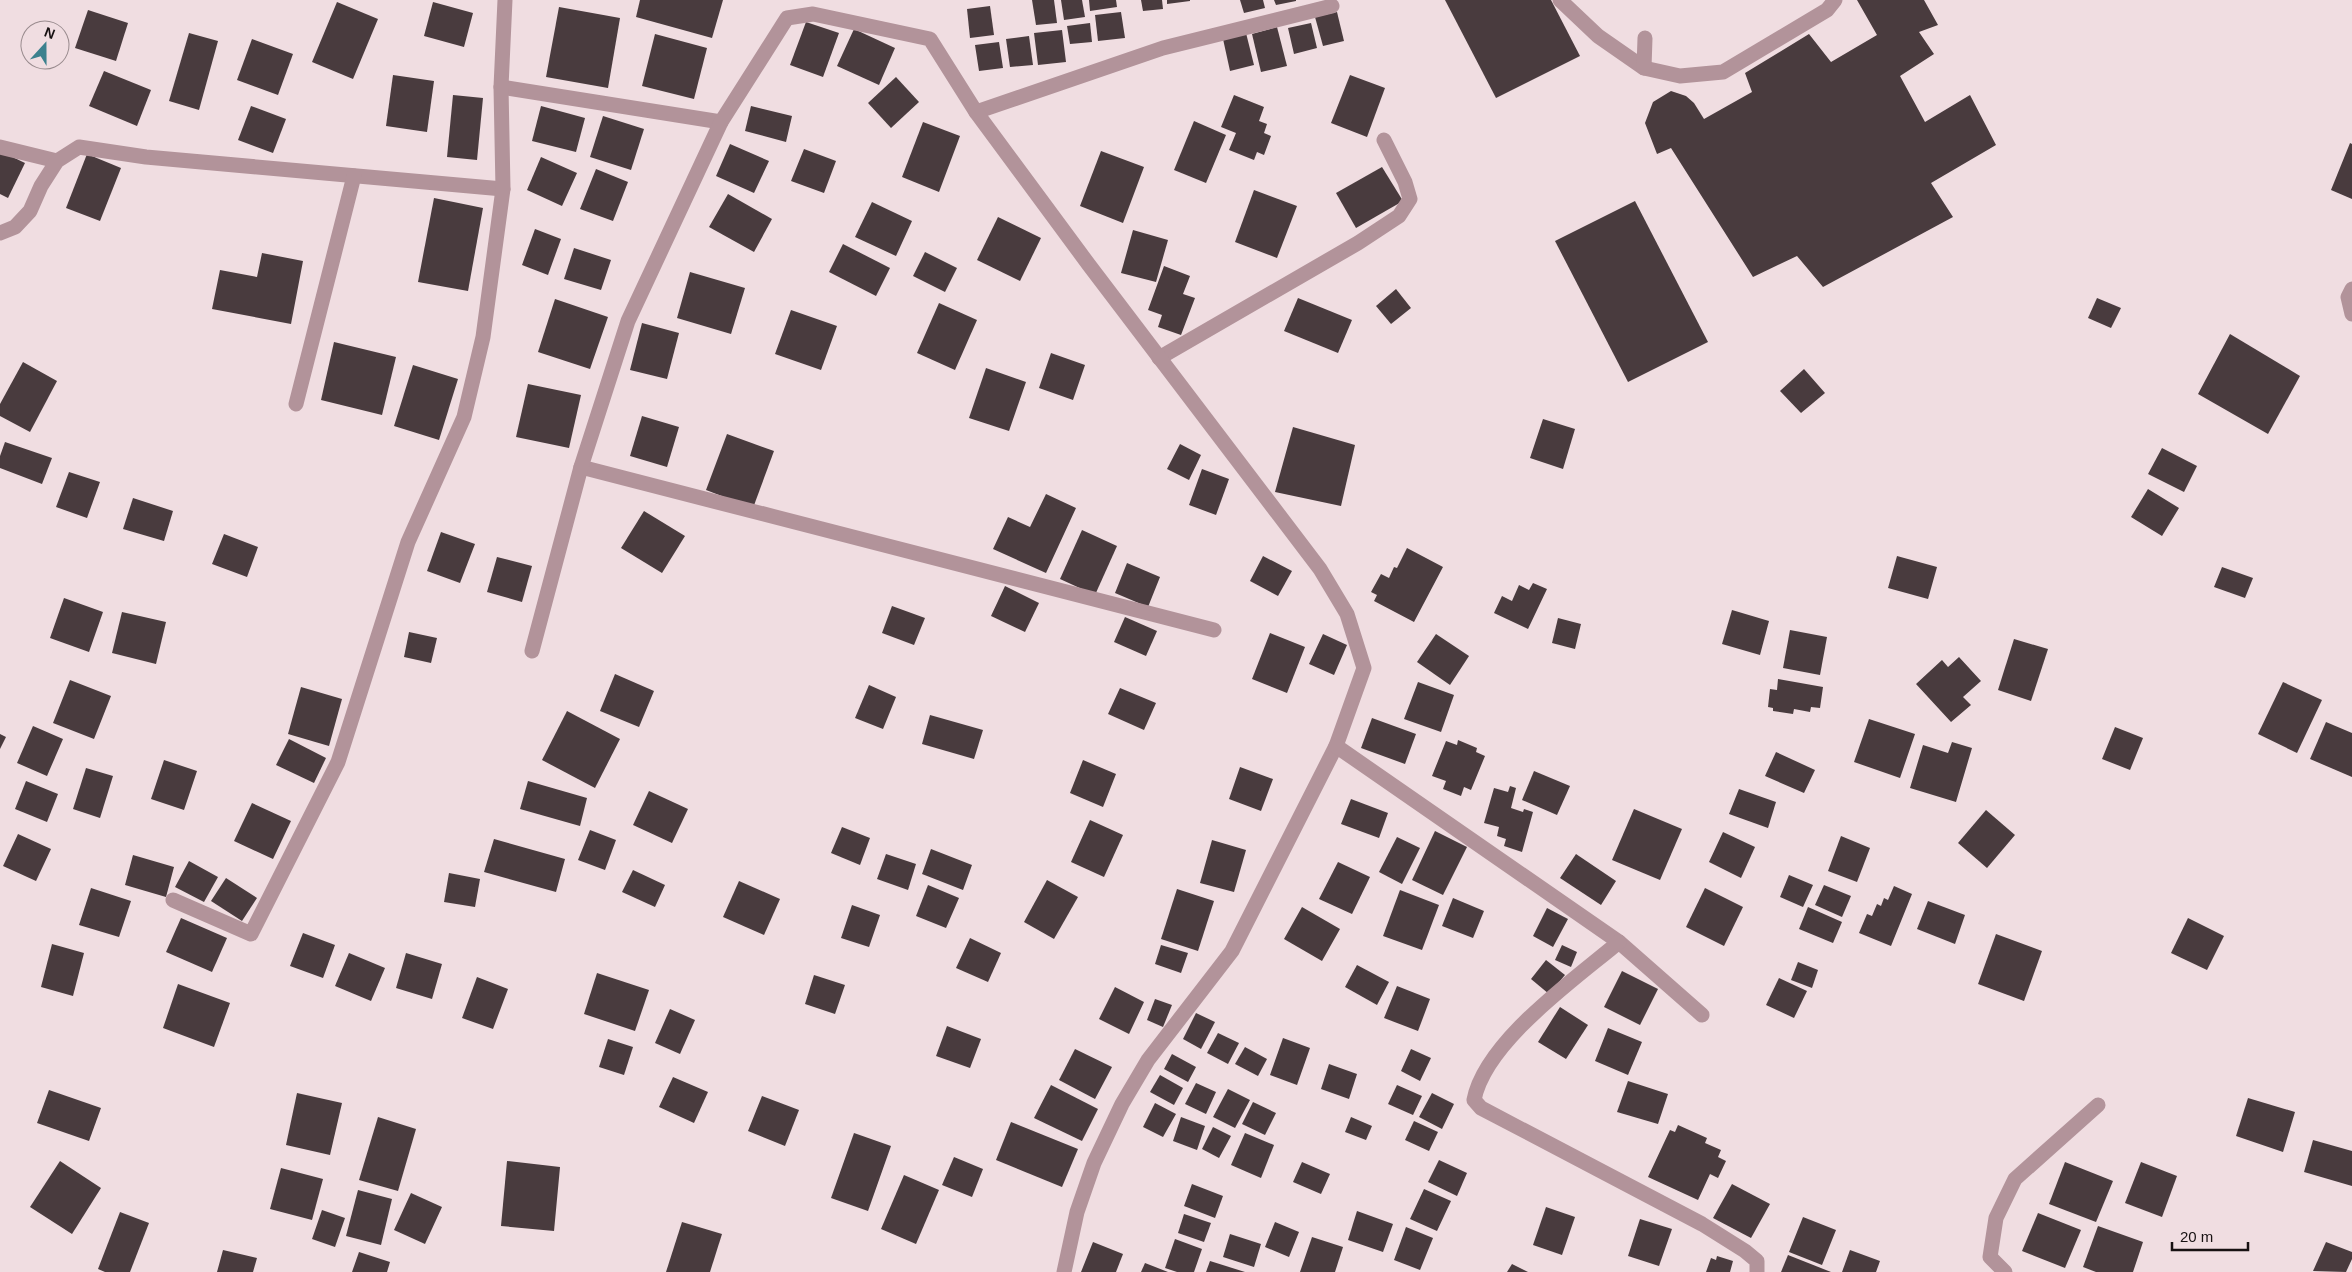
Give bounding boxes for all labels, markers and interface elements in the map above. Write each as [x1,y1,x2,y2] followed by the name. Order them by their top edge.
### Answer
[20,20,70,70] north arrow
[42,24,57,42] text: N
[2172,1220,2248,1252] scale bar
[2180,1228,2213,1245] text: 20 m

